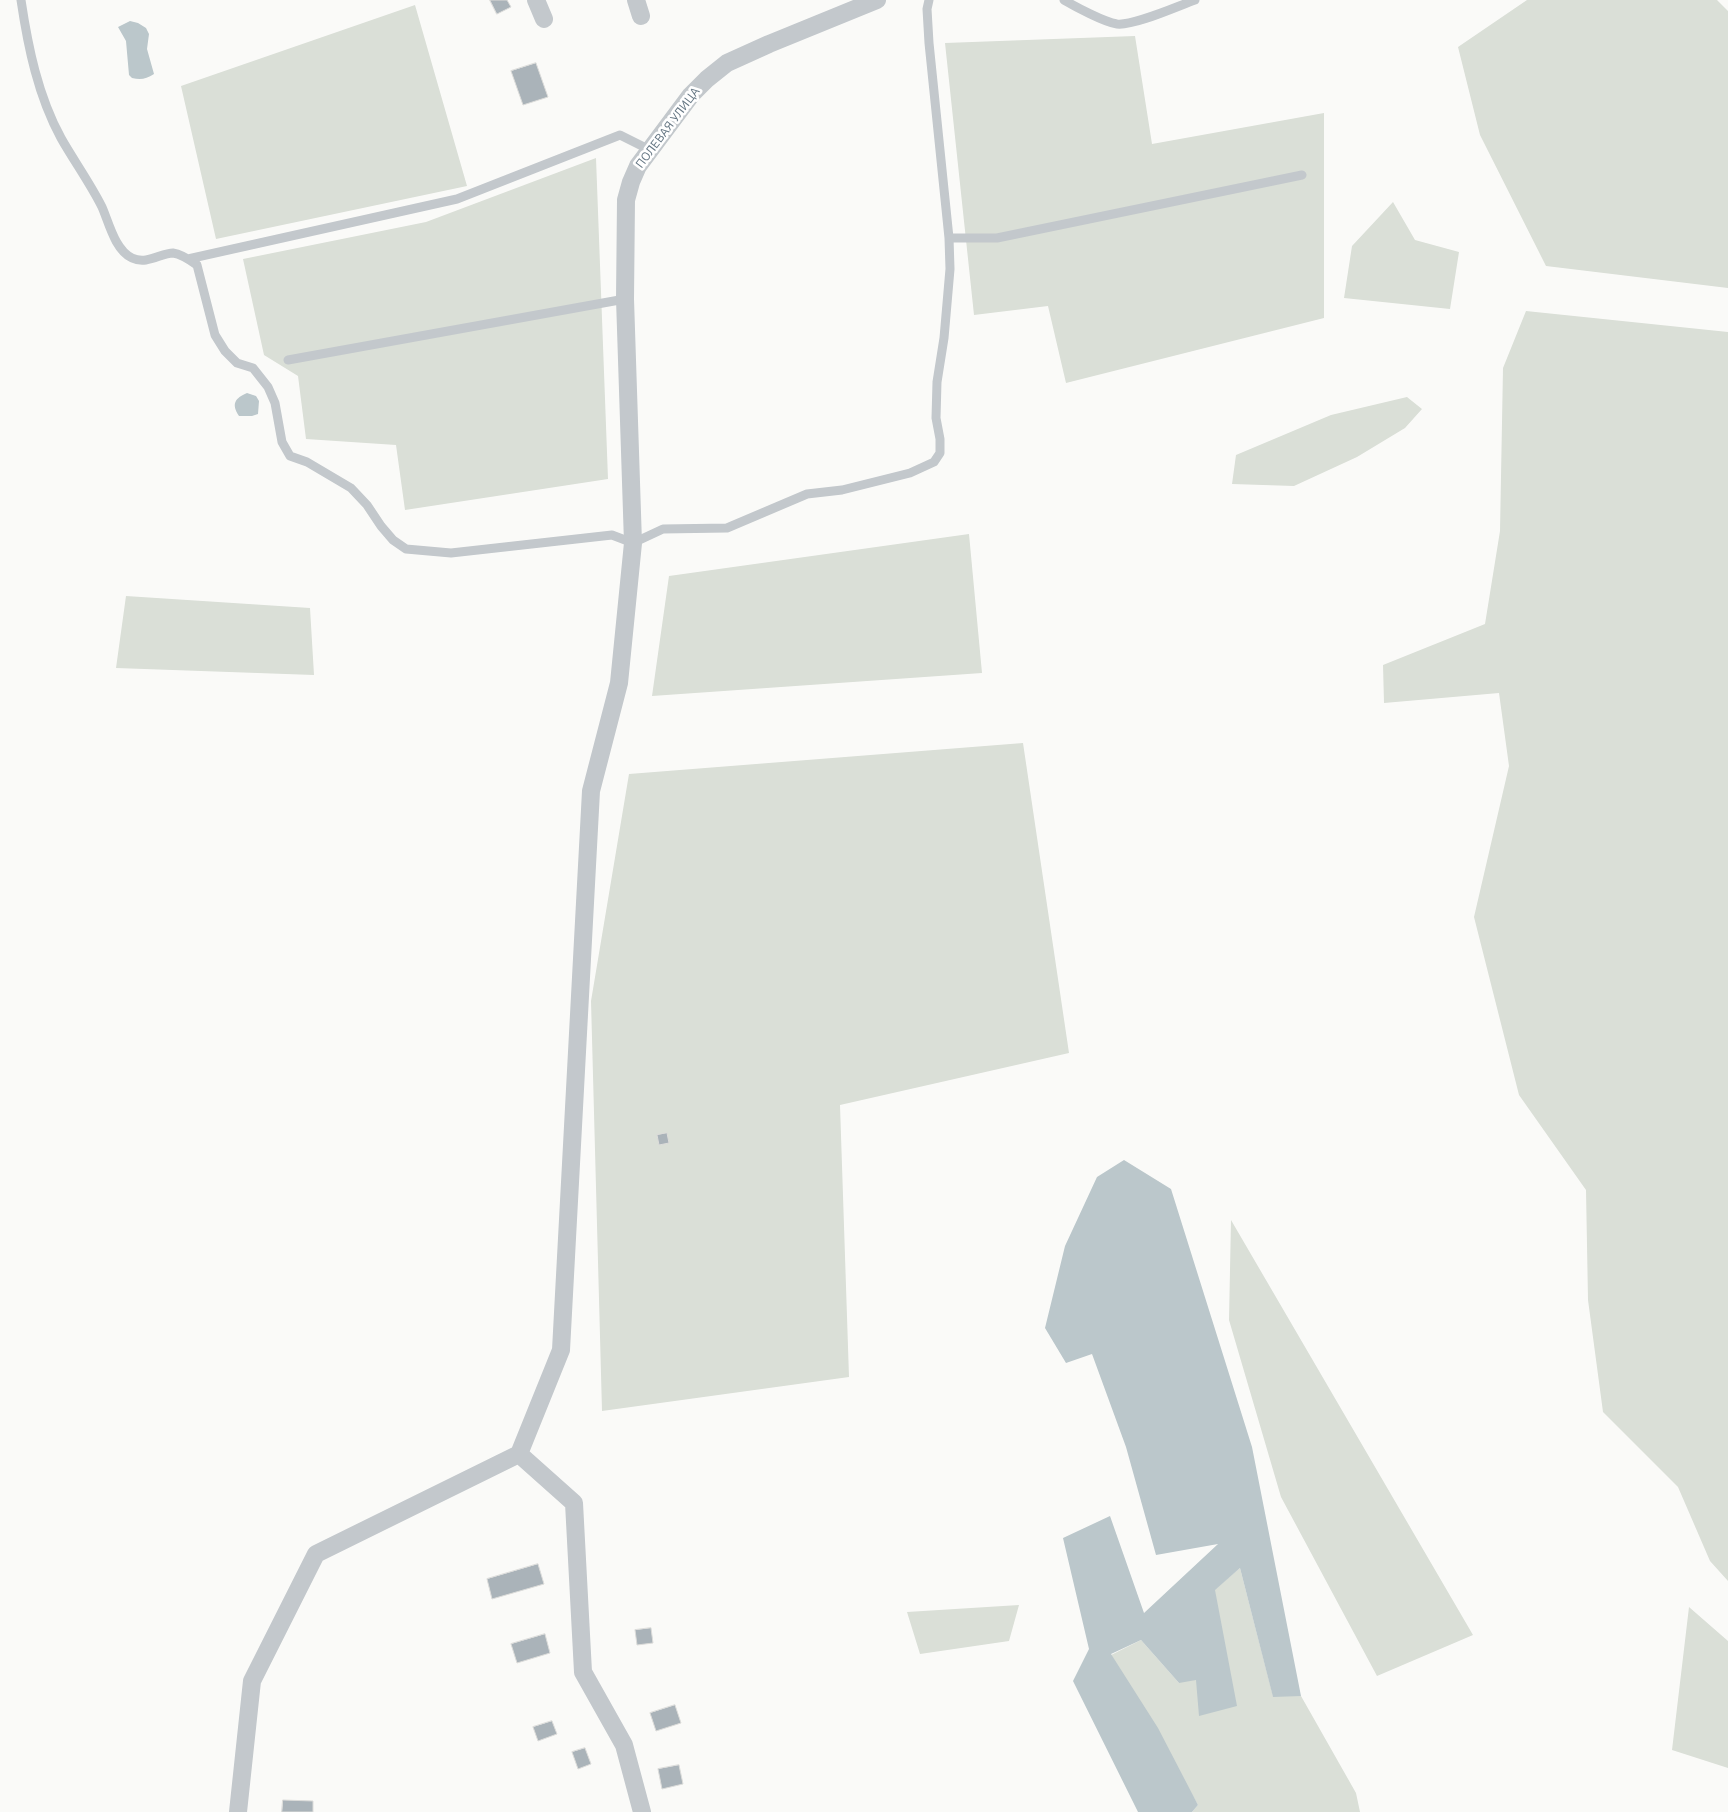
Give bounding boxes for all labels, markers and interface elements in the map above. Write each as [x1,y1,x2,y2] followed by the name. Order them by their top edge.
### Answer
[633,85,703,171] street label: ПОЛЕВАЯ УЛИЦА

